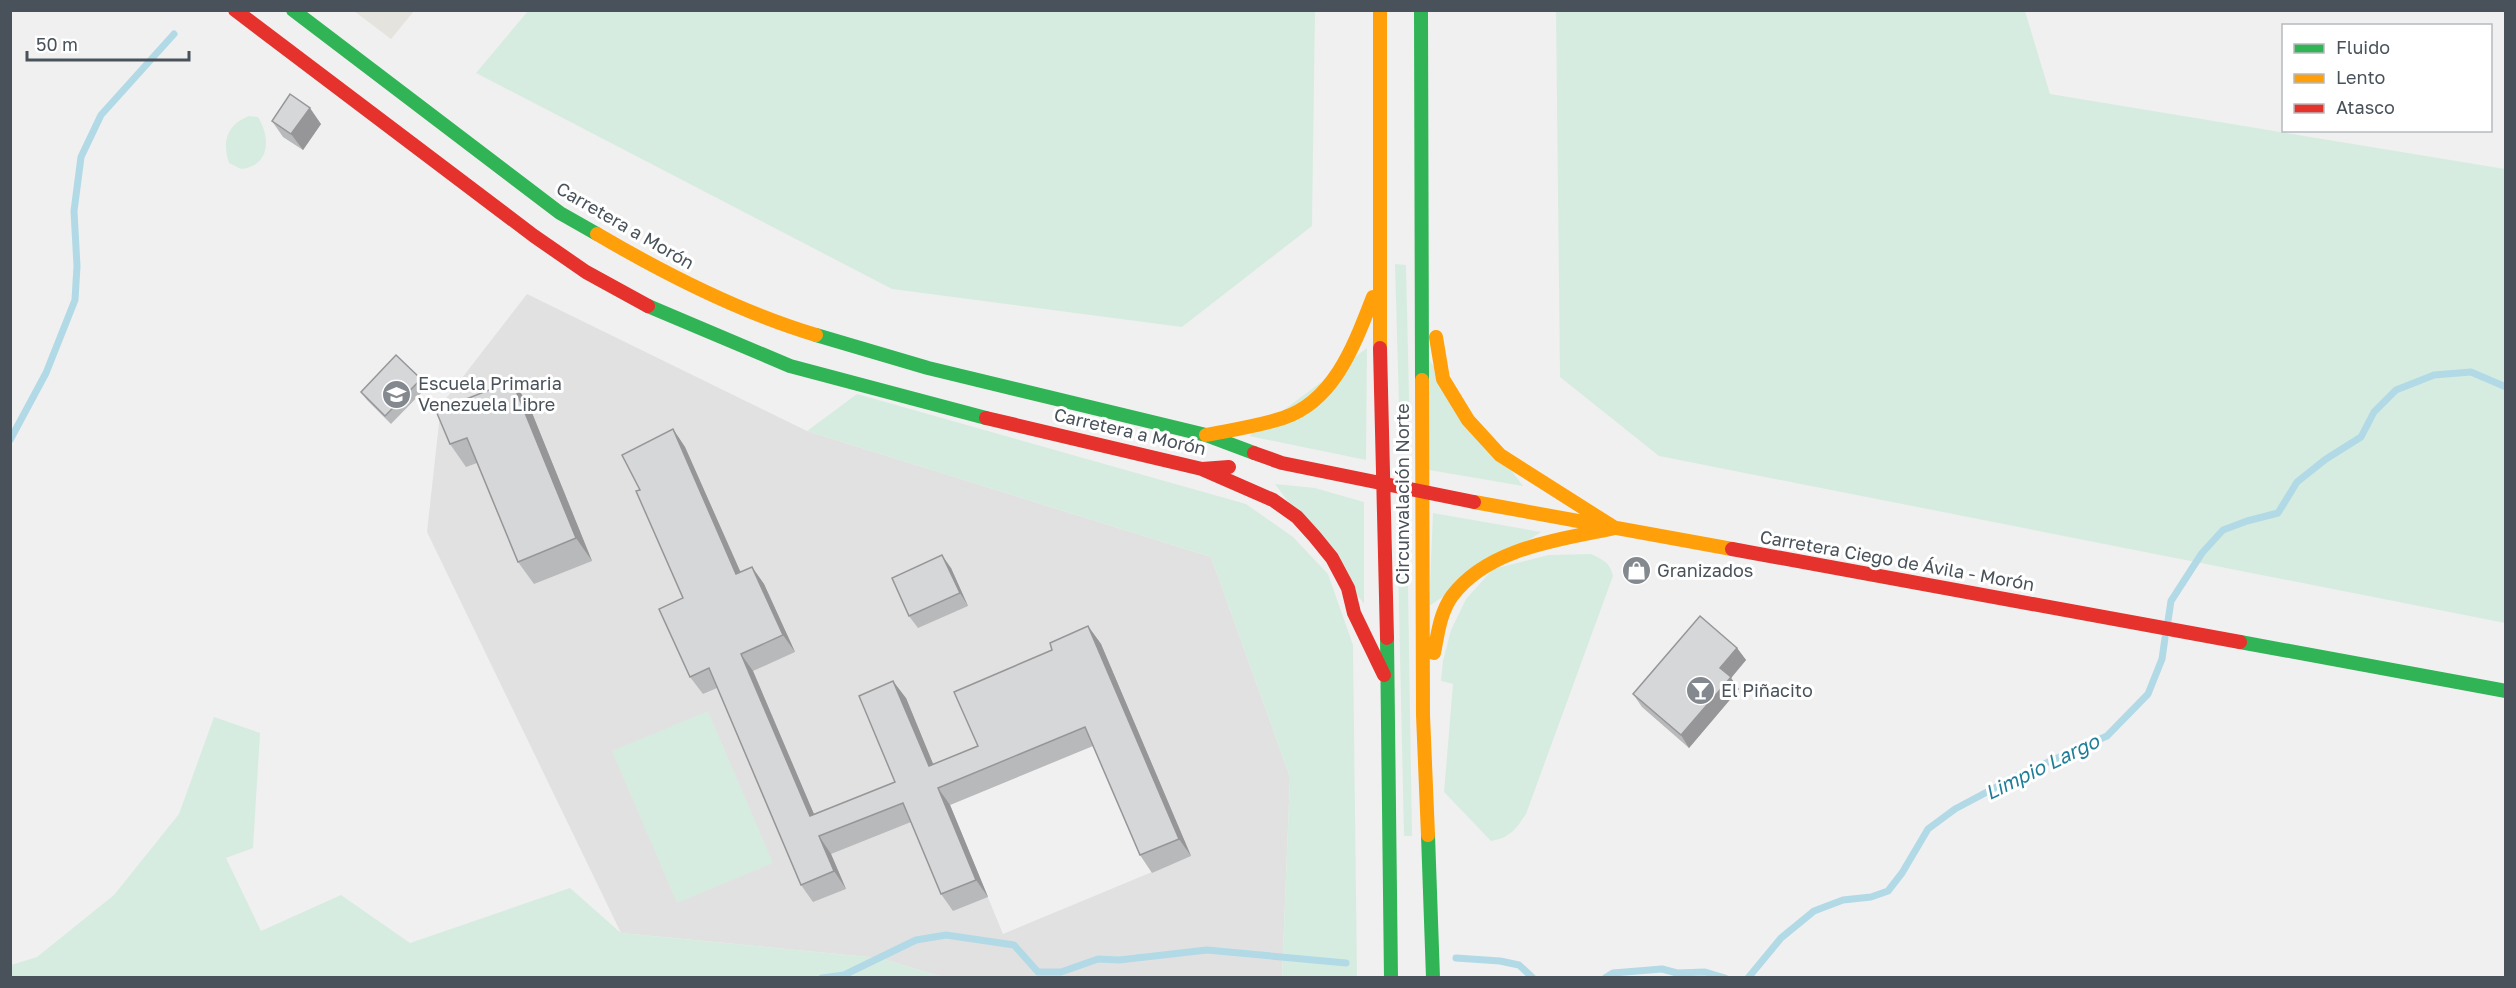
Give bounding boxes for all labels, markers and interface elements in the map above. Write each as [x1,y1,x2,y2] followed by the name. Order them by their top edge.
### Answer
[27,24,189,62] scale bar
[2282,24,2492,132] legend
[36,33,78,55] text: 50 m
[2336,36,2390,58] text: Fluido
[2336,66,2385,88] text: Lento
[2336,96,2395,118] text: Atasco
[553,177,698,274] street label: Carretera a Morón
[418,372,562,415] place label: Escuela Primaria Venezuela Libre
[381,378,413,410] school or university icon: Escuela Primaria Venezuela Libre
[1052,403,1208,459] street label: Carretera a Morón
[1391,403,1413,585] street label: Circunvalación Norte
[1758,525,2036,595] street label: Carretera Ciego de Ávila - Morón
[1620,555,1652,587] shop icon: Granizados
[1657,559,1753,581] place label: Granizados
[1684,675,1716,707] bar icon: El Piñacito
[1721,679,1813,701] place label: El Piñacito
[1981,728,2104,805] water label: Limpio Largo

